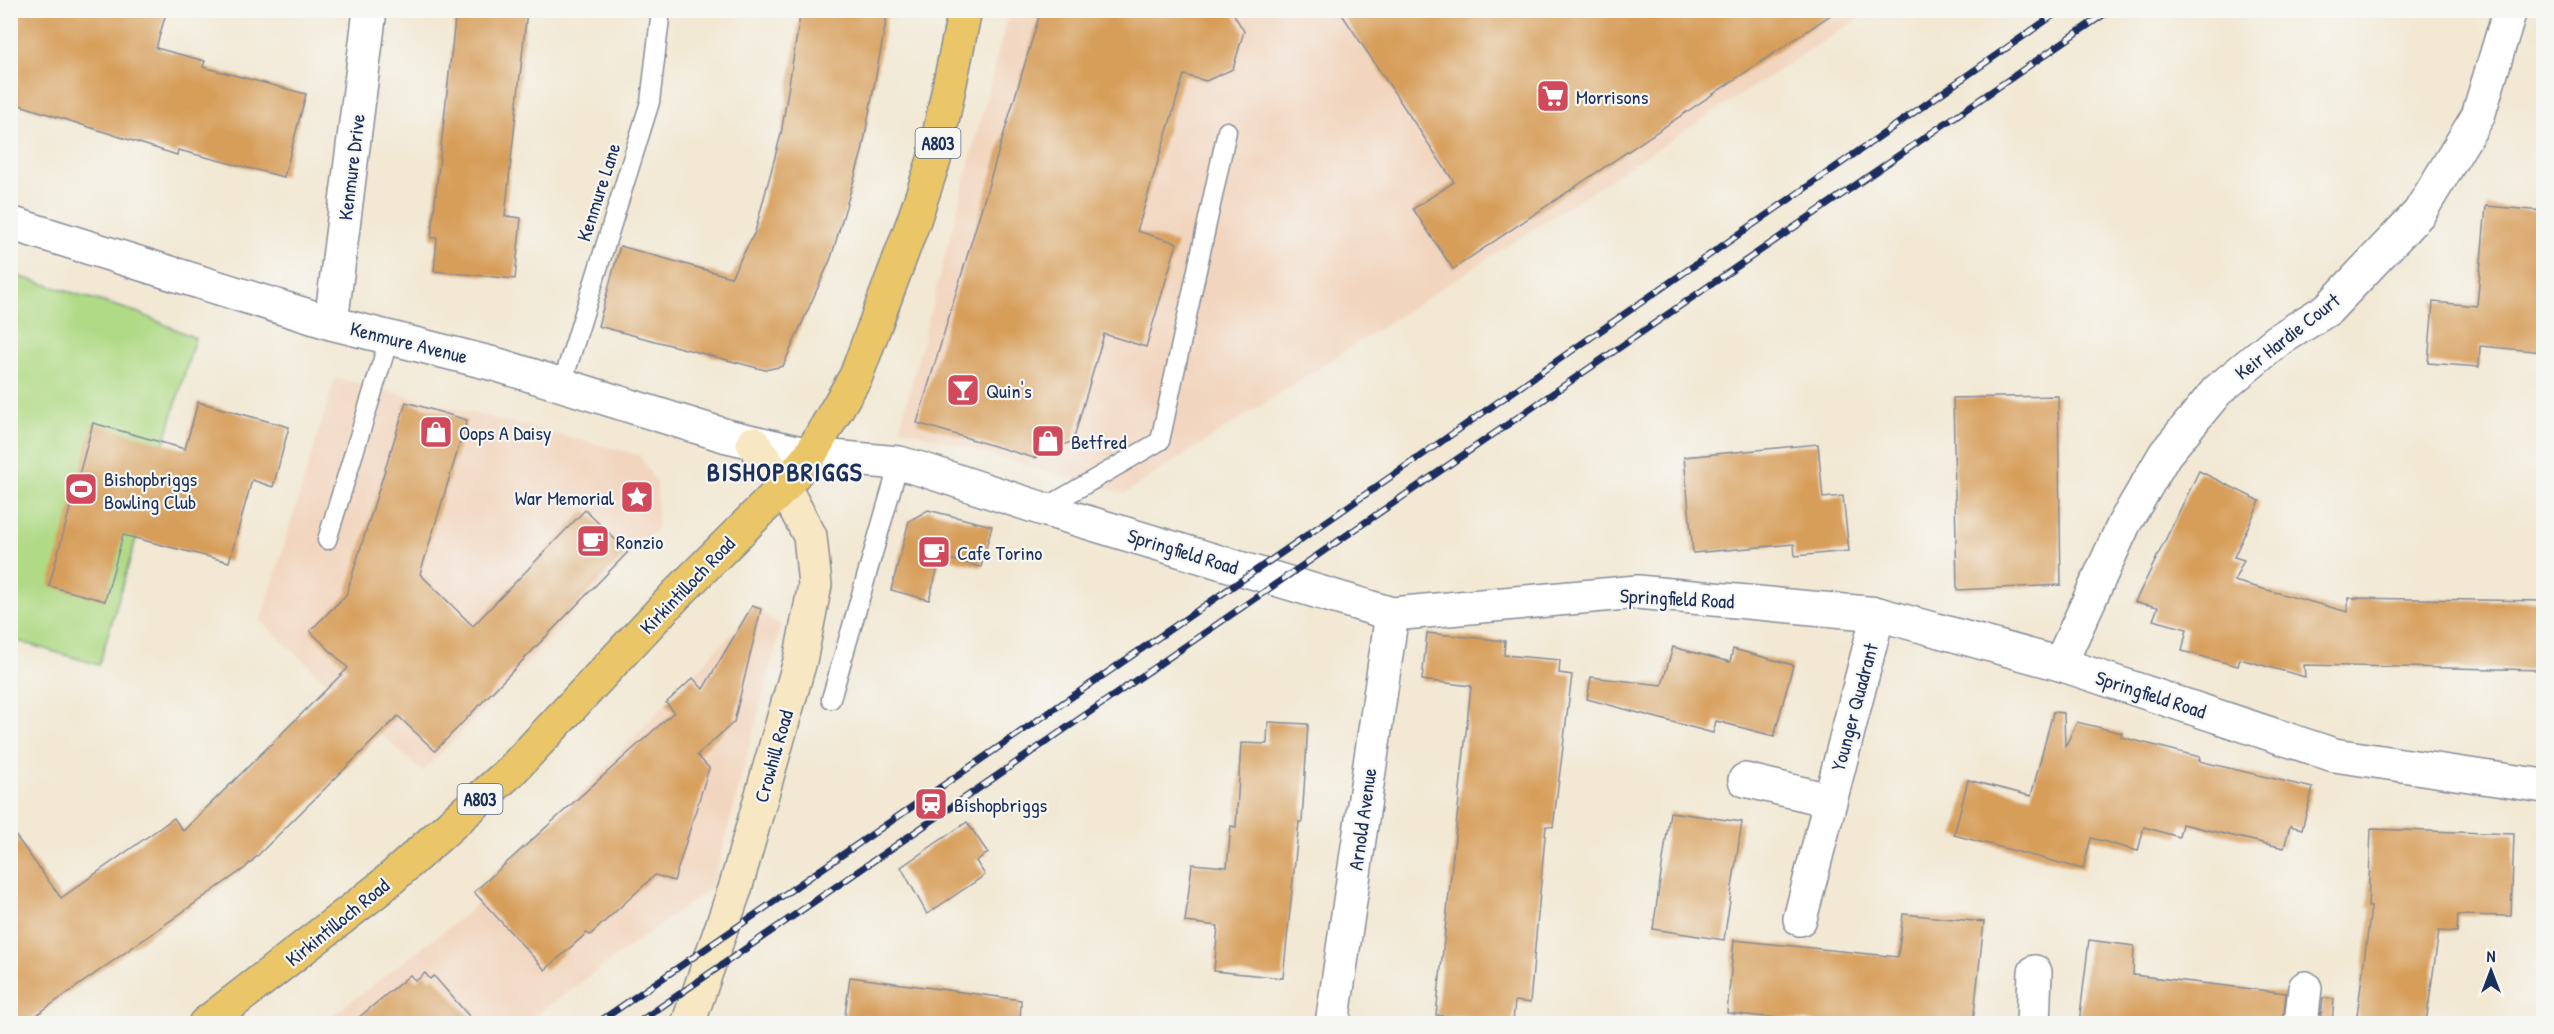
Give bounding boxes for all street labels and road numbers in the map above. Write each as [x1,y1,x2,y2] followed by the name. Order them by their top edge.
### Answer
[331,112,371,222] street label: Kenmure Drive
[916,128,960,158] road number: A803
[569,139,627,244] street label: Kenmure Lane
[2229,286,2346,386] street label: Keir Hardie Court
[347,314,471,370] street label: Kenmure Avenue
[1124,521,1242,581] street label: Springfield Road
[634,530,741,640] street label: Kirkintilloch Road
[1619,582,1735,614] street label: Springfield Road
[1824,639,1884,774] street label: Younger Quadrant
[2092,663,2210,725] street label: Springfield Road
[747,707,799,805] street label: Crowhill Road
[1341,766,1383,872] street label: Arnold Avenue
[458,784,502,814] road number: A803
[280,872,395,972] street label: Kirkintilloch Road

